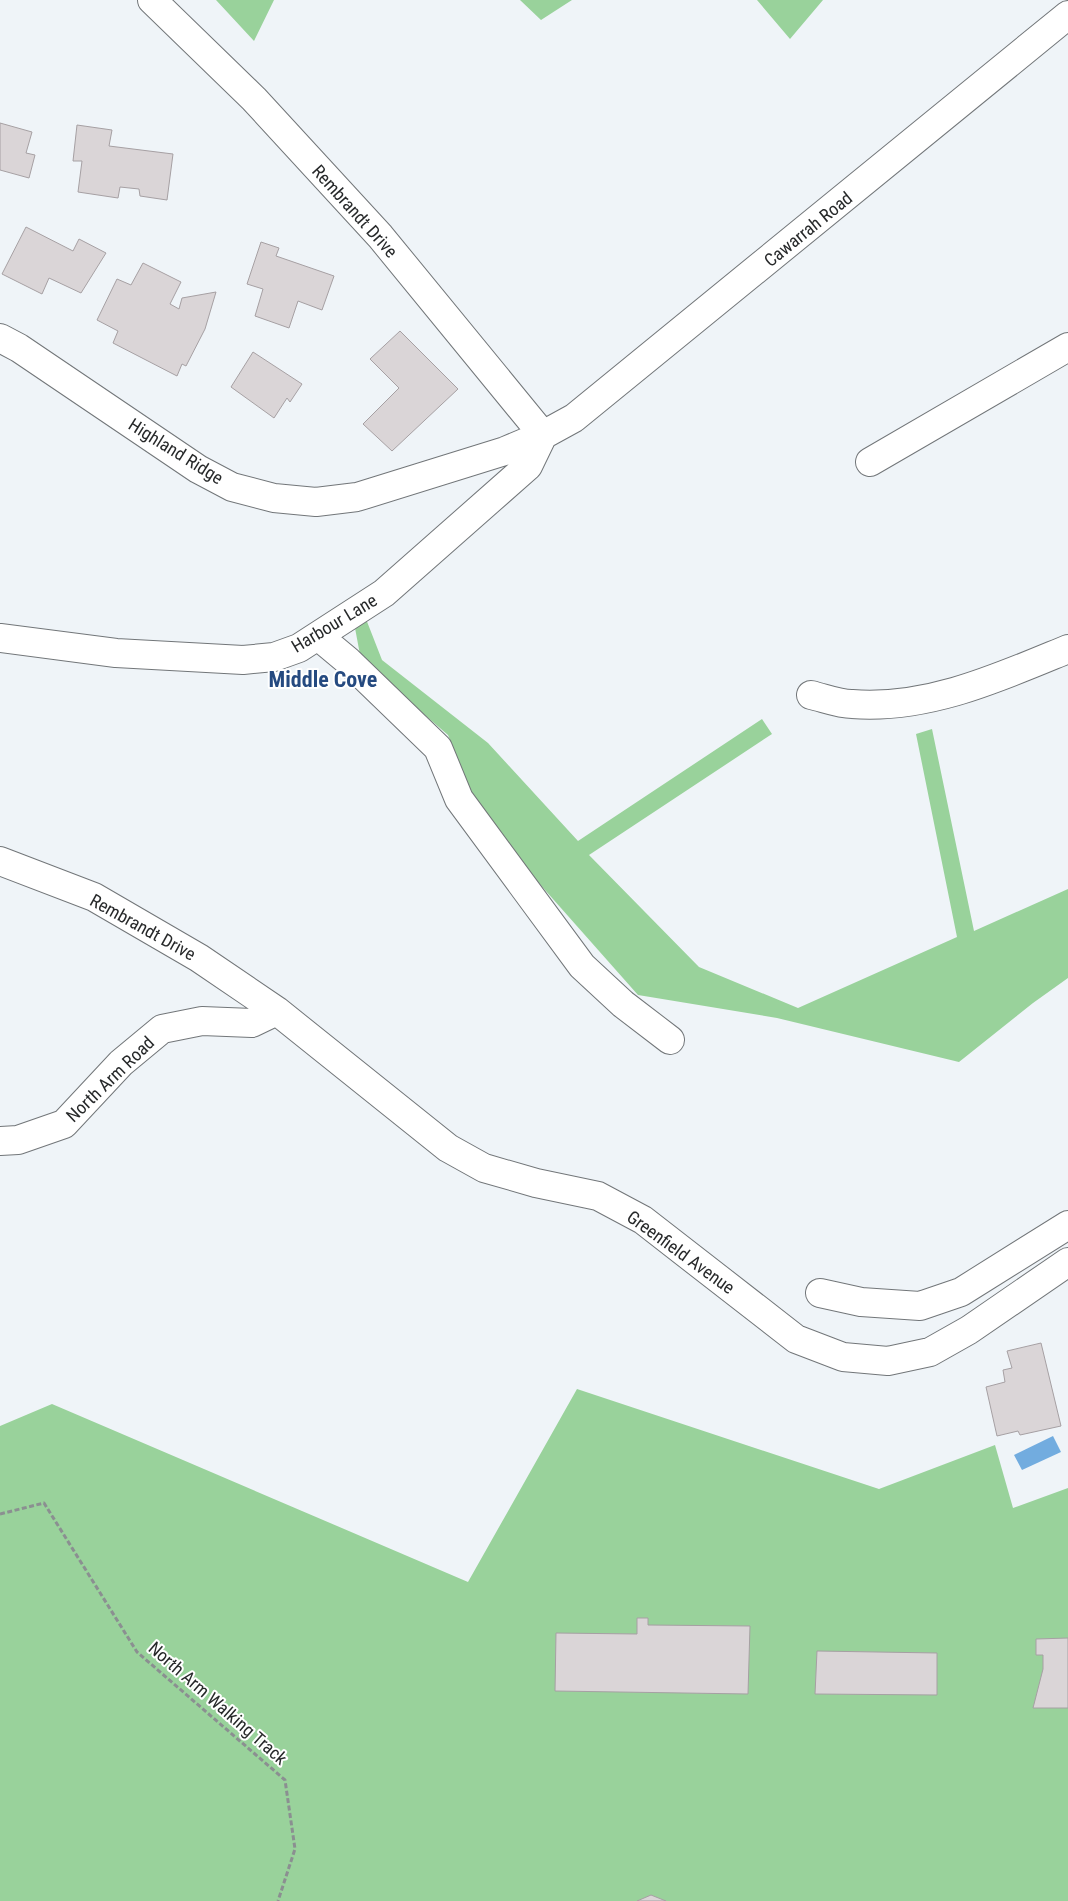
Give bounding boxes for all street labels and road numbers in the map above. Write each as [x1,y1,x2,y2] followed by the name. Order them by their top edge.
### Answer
[308,160,402,262] street label: Rembrandt Drive
[760,187,856,271] street label: Cawarrah Road
[125,414,227,488] street label: Highland Ridge
[288,589,380,657] street label: Harbour Lane
[87,889,199,965] street label: Rembrandt Drive
[62,1032,158,1126] street label: North Arm Road
[623,1206,739,1298] street label: Greenfield Avenue
[145,1637,291,1769] street label: North Arm Walking Track

